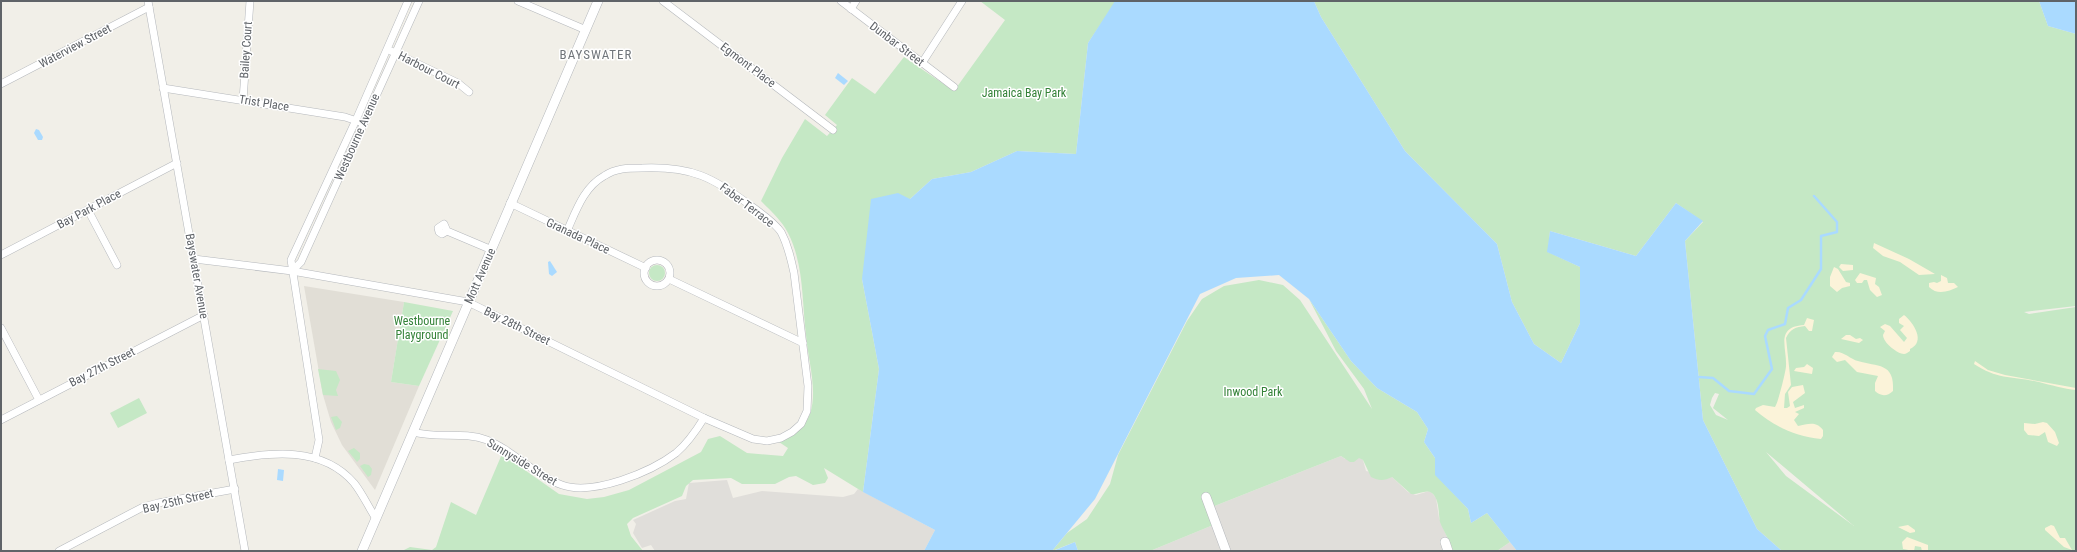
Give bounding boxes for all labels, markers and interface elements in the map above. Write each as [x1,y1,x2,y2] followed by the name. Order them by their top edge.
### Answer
[867,19,927,69] street label: Dunbar Street
[36,21,114,71] street label: Waterview Street
[237,21,255,79] street label: Bailey Court
[718,40,779,90] street label: Egmont Place
[560,47,632,62] district label: BAYSWATER
[396,49,462,92] street label: Harbour Court
[982,86,1067,100] park label: Jamaica Bay Park
[332,91,383,183] street label: Westbourne Avenue
[238,92,290,114] street label: Trist Place
[717,180,777,230] street label: Faber Terrace
[55,186,124,232] street label: Bay Park Place
[544,215,612,257] street label: Granada Place
[183,232,211,320] street label: Bayswater Avenue
[462,246,499,306] street label: Mott Avenue
[482,304,553,348] street label: Bay 28th Street
[394,314,451,342] park label: Westbourne Playground
[67,344,138,390] street label: Bay 27th Street
[1224,385,1283,399] park label: Inwood Park
[484,436,560,489] street label: Sunnyside Street
[141,486,215,516] street label: Bay 25th Street

